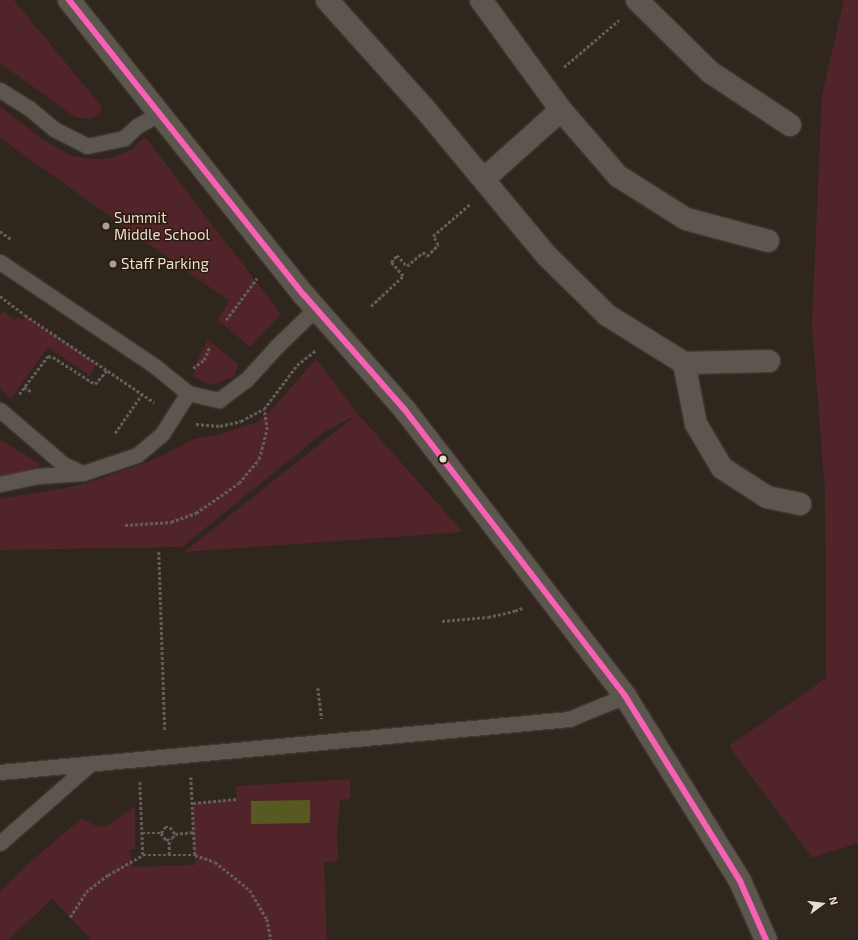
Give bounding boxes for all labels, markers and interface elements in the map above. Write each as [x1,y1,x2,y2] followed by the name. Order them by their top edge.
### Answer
[114,208,210,243] place label: Summit Middle School
[101,221,111,231] marker: Summit Middle School
[121,255,209,273] place label: Staff Parking
[108,259,118,269] marker: Staff Parking
[438,454,448,464] unlabelled marker
[802,884,842,924] north arrow
[827,895,841,906] text: N

